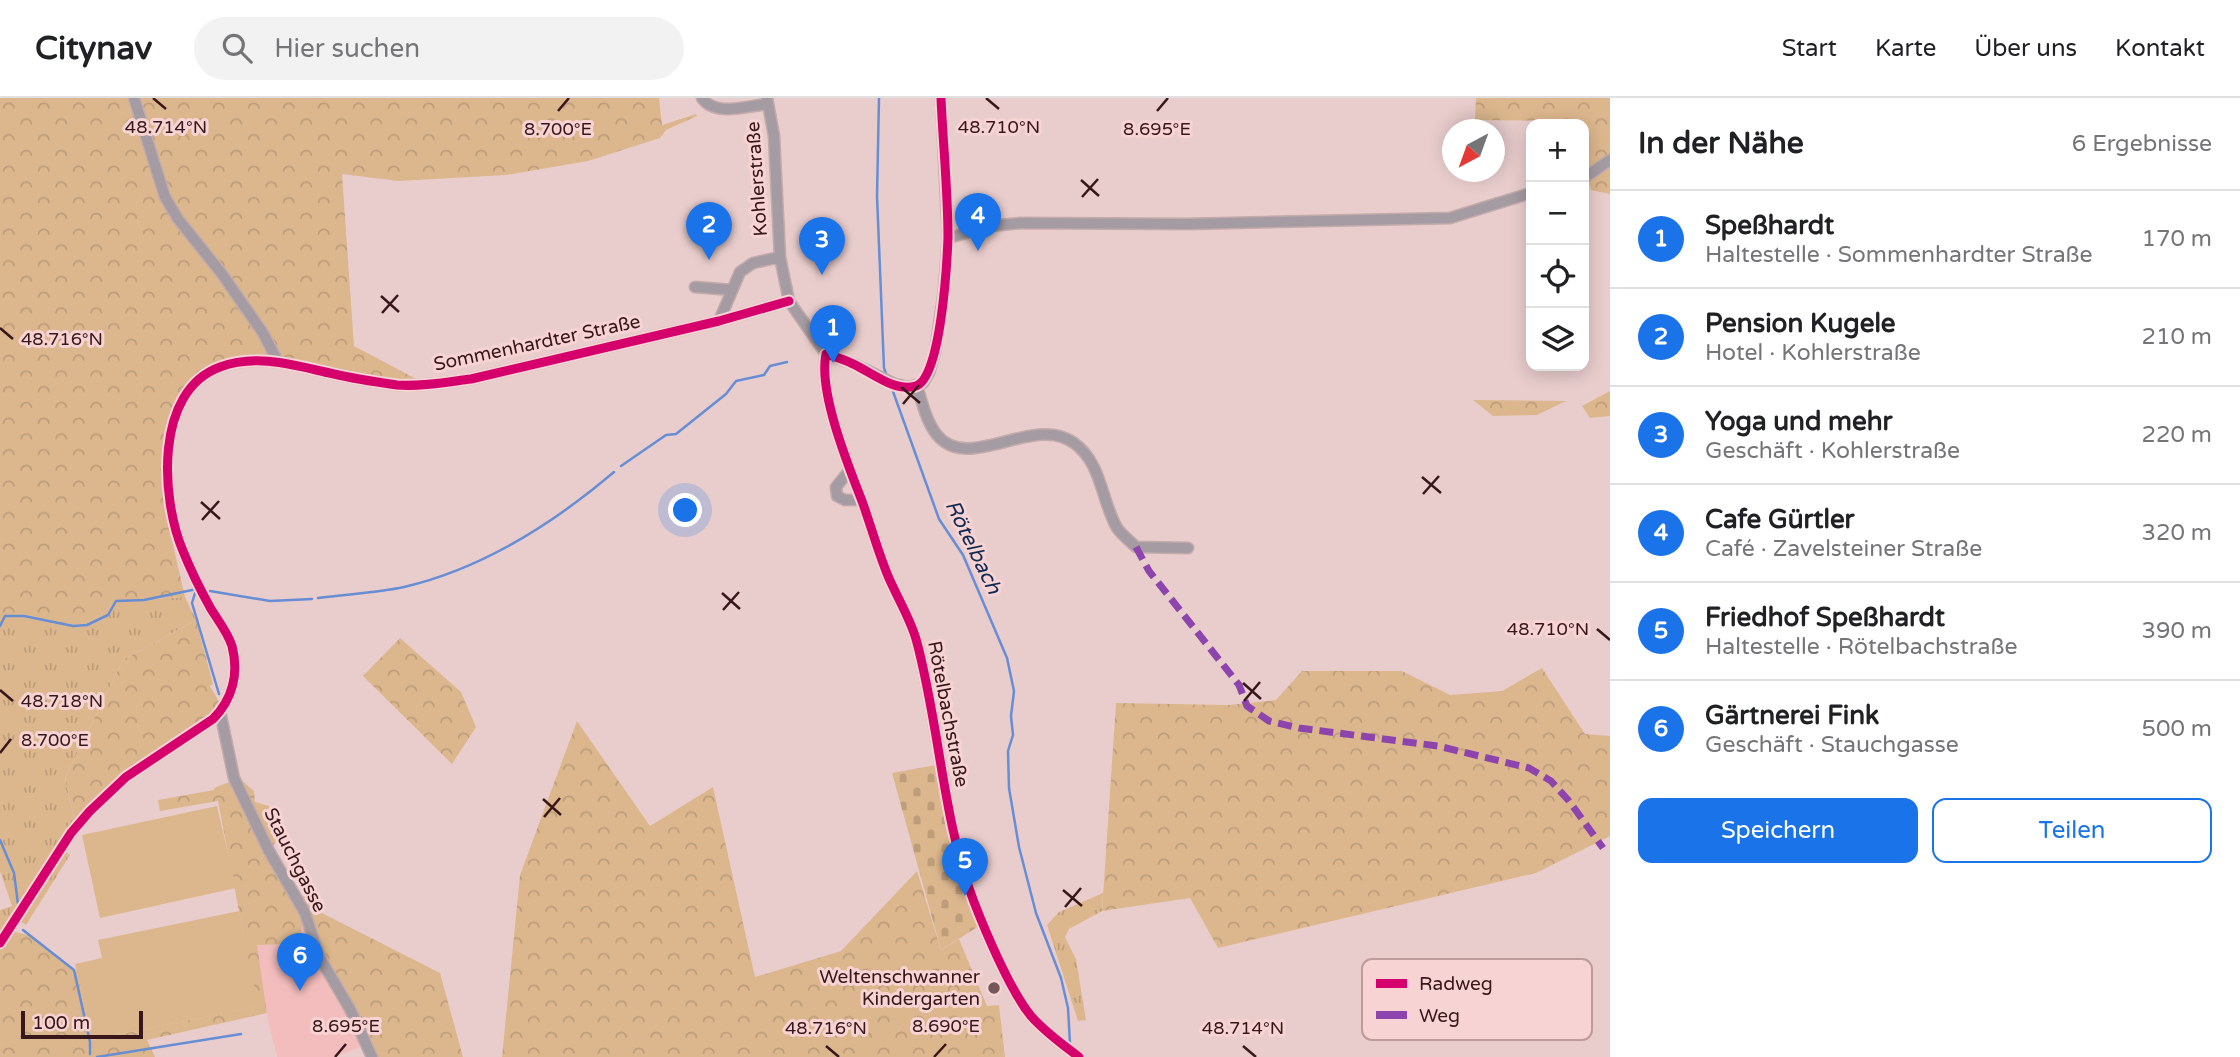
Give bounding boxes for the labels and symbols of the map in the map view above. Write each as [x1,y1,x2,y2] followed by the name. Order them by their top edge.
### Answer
[125,116,207,138] text: 48.714°N
[958,116,1040,138] text: 48.710°N
[524,118,592,140] text: 8.700°E
[1123,118,1191,140] text: 8.695°E
[1442,119,1505,182] north arrow
[742,121,772,237] street label: Kohlerstraße
[955,193,1001,251] pin: 4
[686,202,732,260] pin: 2
[799,217,845,275] pin: 3
[810,305,856,363] pin: 1
[432,310,642,376] street label: Sommenhardter Straße
[21,328,103,350] text: 48.716°N
[668,493,702,527] your location
[939,496,1007,599] water label: Rötelbach
[1507,618,1589,640] text: 48.710°N
[923,639,973,789] street label: Rötelbachstraße
[21,690,103,712] text: 48.718°N
[21,729,89,751] text: 8.700°E
[259,804,331,916] street label: Stauchgasse
[942,838,988,896] pin: 5
[277,933,323,991] pin: 6
[1362,959,1592,1040] legend
[819,966,981,1010] place label: Weltenschwanner Kindergarten
[1419,973,1493,995] text: Radweg
[986,980,1002,996] marker: Weltenschwanner Kindergarten
[1419,1005,1460,1027] text: Weg
[21,1008,144,1040] scale bar
[312,1015,380,1037] text: 8.695°E
[912,1015,980,1037] text: 8.690°E
[785,1017,867,1039] text: 48.716°N
[1202,1017,1284,1039] text: 48.714°N

